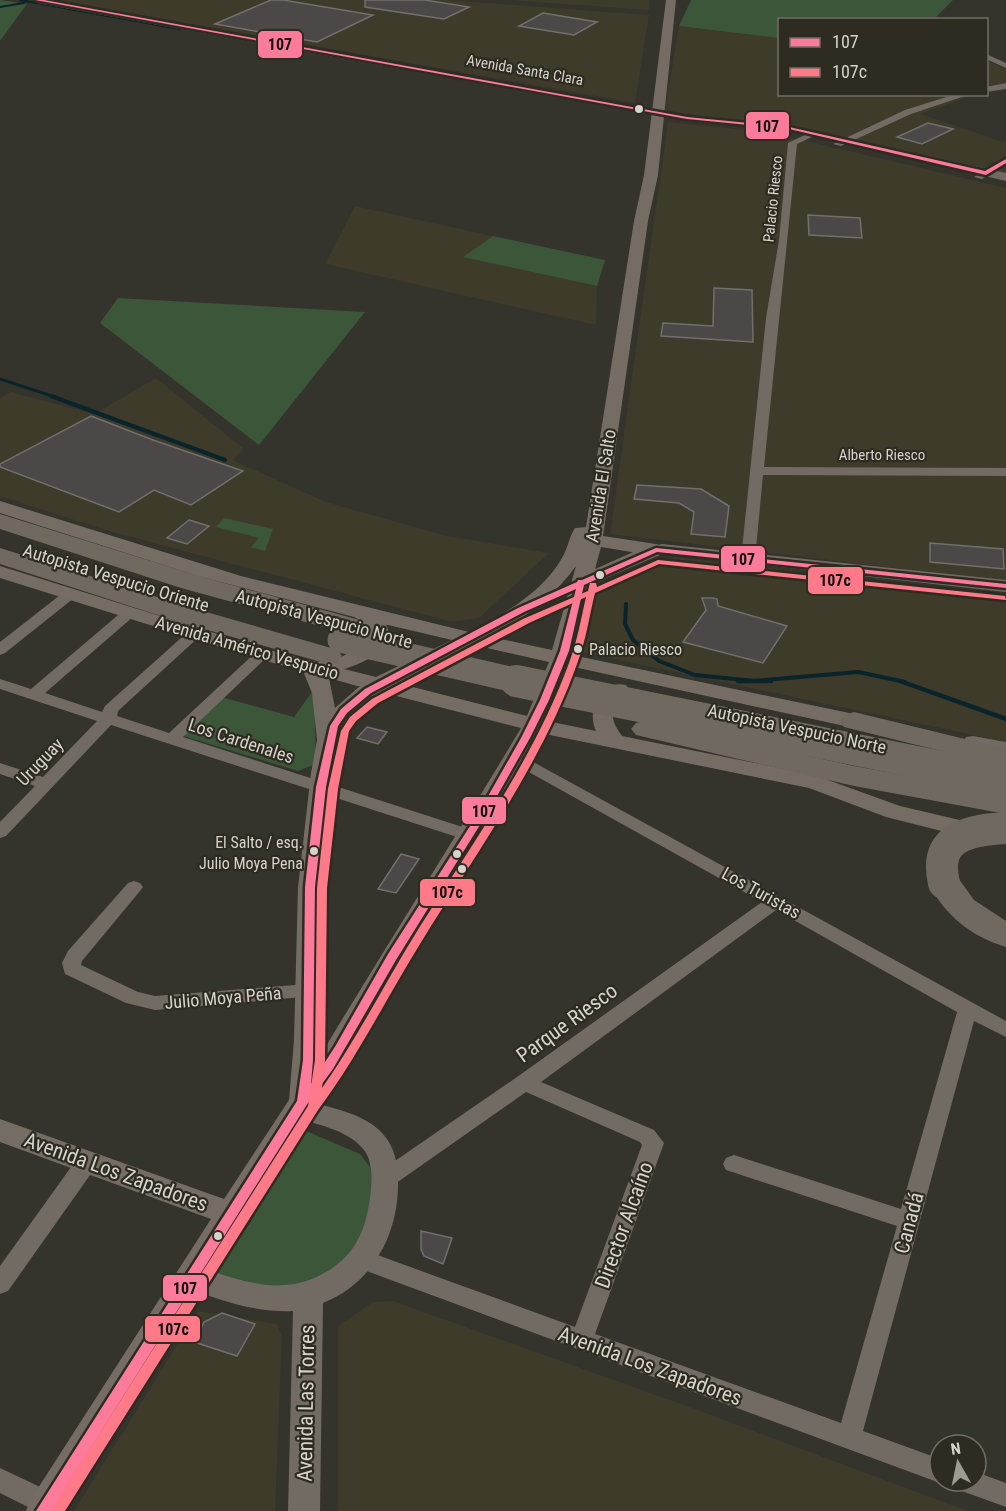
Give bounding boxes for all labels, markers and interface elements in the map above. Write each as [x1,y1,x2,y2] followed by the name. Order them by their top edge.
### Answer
[778,18,988,96] legend
[257,30,303,59] line badge: 107
[832,31,859,52] text: 107
[268,35,292,54] text: 107
[465,51,585,89] street label: Avenida Santa Clara
[832,61,867,82] text: 107c
[633,103,645,115] unlabelled marker
[745,111,790,140] line badge: 107
[755,117,779,136] text: 107
[759,155,787,243] street label: Palacio Riesco
[581,428,620,544] street label: Avenida El Salto
[839,446,925,464] street label: Alberto Riesco
[21,539,212,616] street label: Autopista Vespucio Oriente
[720,545,766,573] line badge: 107
[731,550,755,569] text: 107
[807,566,864,595] line badge: 107c
[594,569,606,581] unlabelled marker
[819,571,851,590] text: 107c
[234,585,415,652] street label: Autopista Vespucio Norte
[153,611,341,684] street label: Avenida Américo Vespucio
[589,640,682,659] place label: Palacio Riesco
[572,643,584,655] marker: Palacio Riesco
[706,699,888,758] street label: Autopista Vespucio Norte
[186,714,297,767] street label: Los Cardenales
[12,733,68,790] street label: Uruguay
[461,796,507,825] line badge: 107
[472,802,496,821] text: 107
[199,833,303,873] place label: El Salto / esq. Julio Moya Pena
[308,845,320,857] marker: El Salto / esq. Julio Moya Pena
[451,848,463,860] unlabelled marker
[718,862,804,923] street label: Los Turistas
[456,863,468,875] unlabelled marker
[419,878,476,907] line badge: 107c
[431,883,463,902] text: 107c
[512,978,622,1068] street label: Parque Riesco
[164,982,282,1013] street label: Julio Moya Peña
[21,1128,211,1216] street label: Avenida Los Zapadores
[590,1159,658,1291] street label: Director Alcaíno
[889,1190,929,1256] street label: Canadá
[212,1230,224,1242] unlabelled marker
[162,1274,208,1302] line badge: 107
[173,1279,197,1298] text: 107
[144,1315,201,1343] line badge: 107c
[157,1320,189,1339] text: 107c
[555,1322,745,1410] street label: Avenida Los Zapadores
[293,1324,319,1482] street label: Avenida Las Torres
[928,1433,988,1493] north arrow
[949,1439,962,1459] text: N

